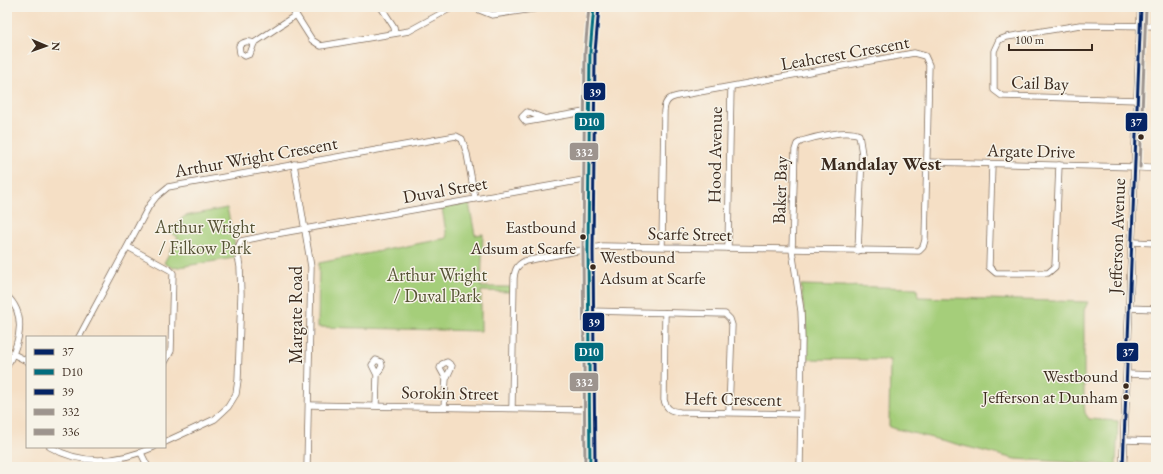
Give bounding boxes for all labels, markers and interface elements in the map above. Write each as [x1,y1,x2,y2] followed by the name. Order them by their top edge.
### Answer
[26,26,66,66] north arrow
[1009,26,1092,52] scale bar
[779,30,911,75] street label: Leahcrest Crescent
[1015,32,1045,48] text: 100 m
[49,42,63,51] text: N
[1011,70,1069,95] street label: Cail Bay
[583,82,606,101] line badge: 39
[589,85,601,99] text: 39
[702,106,727,204] street label: Hood Avenue
[574,112,605,131] line badge: D10
[1125,112,1148,132] line badge: 37
[579,115,599,129] text: D10
[1130,115,1142,129] text: 37
[172,131,339,182] street label: Arthur Wright Crescent
[1136,132,1146,142] unlabelled marker
[986,138,1075,163] street label: Argate Drive
[569,142,599,161] line badge: 332
[575,145,593,159] text: 332
[821,151,941,176] district label: Mandalay West
[767,155,792,225] street label: Baker Bay
[401,171,489,208] street label: Duval Street
[1103,178,1130,296] street label: Jefferson Avenue
[154,215,256,259] park label: Arthur Wright / Filkow Park
[469,216,576,259] place label: Eastbound Adsum at Scarfe
[648,221,733,246] street label: Scarfe Street
[578,232,588,242] marker: Eastbound Adsum at Scarfe
[599,246,706,289] place label: Westbound Adsum at Scarfe
[588,262,598,272] marker: Westbound Adsum at Scarfe
[386,263,488,307] park label: Arthur Wright / Duval Park
[284,265,307,364] street label: Margate Road
[582,312,605,332] line badge: 39
[588,315,600,329] text: 39
[26,336,166,448] legend
[574,342,604,362] line badge: D10
[1116,342,1139,362] line badge: 37
[62,344,74,360] text: 37
[579,345,599,359] text: D10
[1122,345,1134,359] text: 37
[62,364,83,380] text: D10
[981,365,1118,408] place label: Westbound Jefferson at Dunham
[569,372,599,392] line badge: 332
[575,375,593,389] text: 332
[401,380,499,405] street label: Sorokin Street
[1121,381,1131,391] marker: Westbound Jefferson at Dunham
[62,384,74,400] text: 39
[684,386,782,411] street label: Heft Crescent
[1121,392,1131,402] unlabelled marker
[62,404,80,420] text: 332
[62,424,80,440] text: 336

